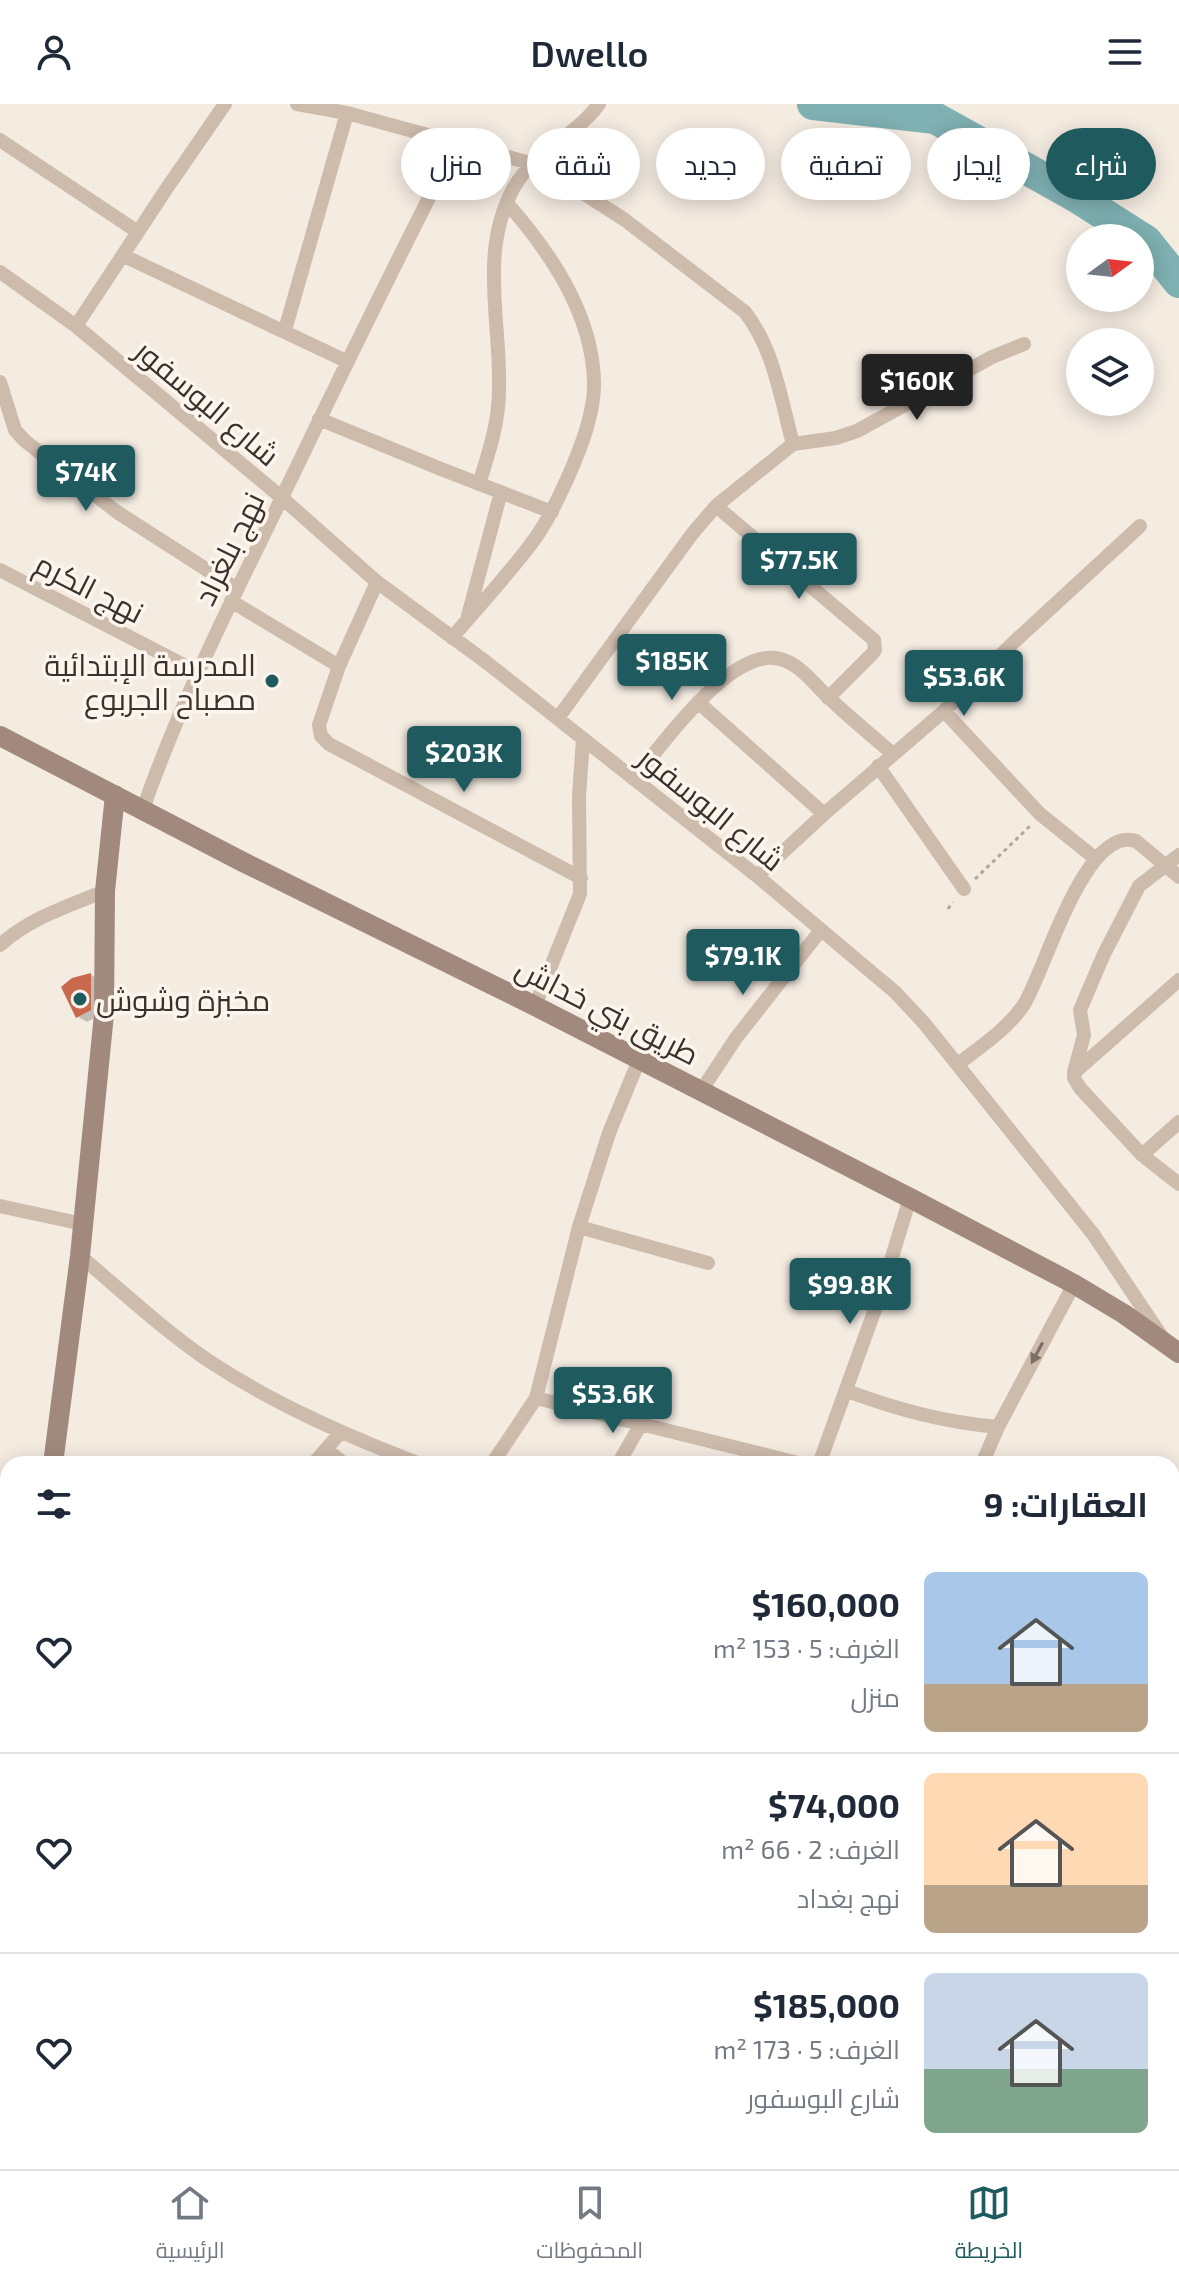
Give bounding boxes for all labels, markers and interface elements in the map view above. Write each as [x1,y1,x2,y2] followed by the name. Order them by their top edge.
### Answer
[32,30,76,74] icon: person
[1103,30,1147,74] icon: menu
[531,31,648,74] text: Dwello
[401,128,511,200] chip: منزل
[527,128,640,200] chip: شقة
[656,128,765,200] chip: جديد
[781,128,911,200] chip: تصفية
[927,128,1030,200] chip: إيجار
[1046,128,1156,200] chip: شراء
[1066,224,1154,312] north arrow
[1066,224,1154,416] map controls
[1066,328,1154,416] button: layers
[125,330,287,476] street label: شارع البوسفور
[861,354,973,422] pin: $160K
[880,364,954,395] text: $160K
[39,445,133,513] pin: $74K
[55,455,117,486] text: $74K
[185,486,274,612] street label: نهج بلغراد
[734,533,864,601] pin: $77.5K
[760,543,838,574] text: $77.5K
[28,544,150,633] street label: نهج الكرم
[616,634,728,702] pin: $185K
[635,644,709,675] text: $185K
[44,646,256,720] place label: المدرسة الإبتدائية مصباح الجربوع
[899,650,1029,718] pin: $53.6K
[923,660,1005,691] text: $53.6K
[263,672,281,690] marker: المدرسة الإبتدائية مصباح الجربوع
[408,726,520,794] pin: $203K
[425,736,503,767] text: $203K
[628,737,792,881] street label: شارع البوسفور
[678,929,808,997] pin: $79.1K
[704,939,782,970] text: $79.1K
[507,948,705,1078] street label: طريق بني خداش
[96,981,270,1019] place label: مخبزة وشوش
[71,990,89,1008] marker: مخبزة وشوش
[785,1258,915,1326] pin: $99.8K
[808,1268,892,1299] text: $99.8K
[1031,1342,1044,1365] one-way arrow
[548,1367,678,1435] pin: $53.6K
[572,1377,654,1408] text: $53.6K
[32,1482,76,1526] icon: filters
[984,1483,1148,1524] text: العقارات: 9
[751,1583,900,1624] text: $160,000
[988,1604,1084,1700] icon: home
[32,1630,76,1674] icon: heart
[713,1632,900,1663] text: الغرف: 5 · 153 m²
[851,1681,900,1712] text: منزل
[768,1784,900,1825] text: $74,000
[988,1805,1084,1901] icon: home
[32,1831,76,1875] icon: heart
[721,1833,900,1864] text: الغرف: 2 · 66 m²
[797,1882,900,1913] text: نهج بغداد
[753,1984,900,2025] text: $185,000
[988,2005,1084,2101] icon: home
[32,2031,76,2075] icon: heart
[714,2033,900,2064] text: الغرف: 5 · 173 m²
[747,2082,900,2113] text: شارع البوسفور
[156,2181,225,2271] tab: الرئيسية
[536,2181,643,2271] tab: المحفوظات
[955,2181,1023,2271] tab: الخريطة

